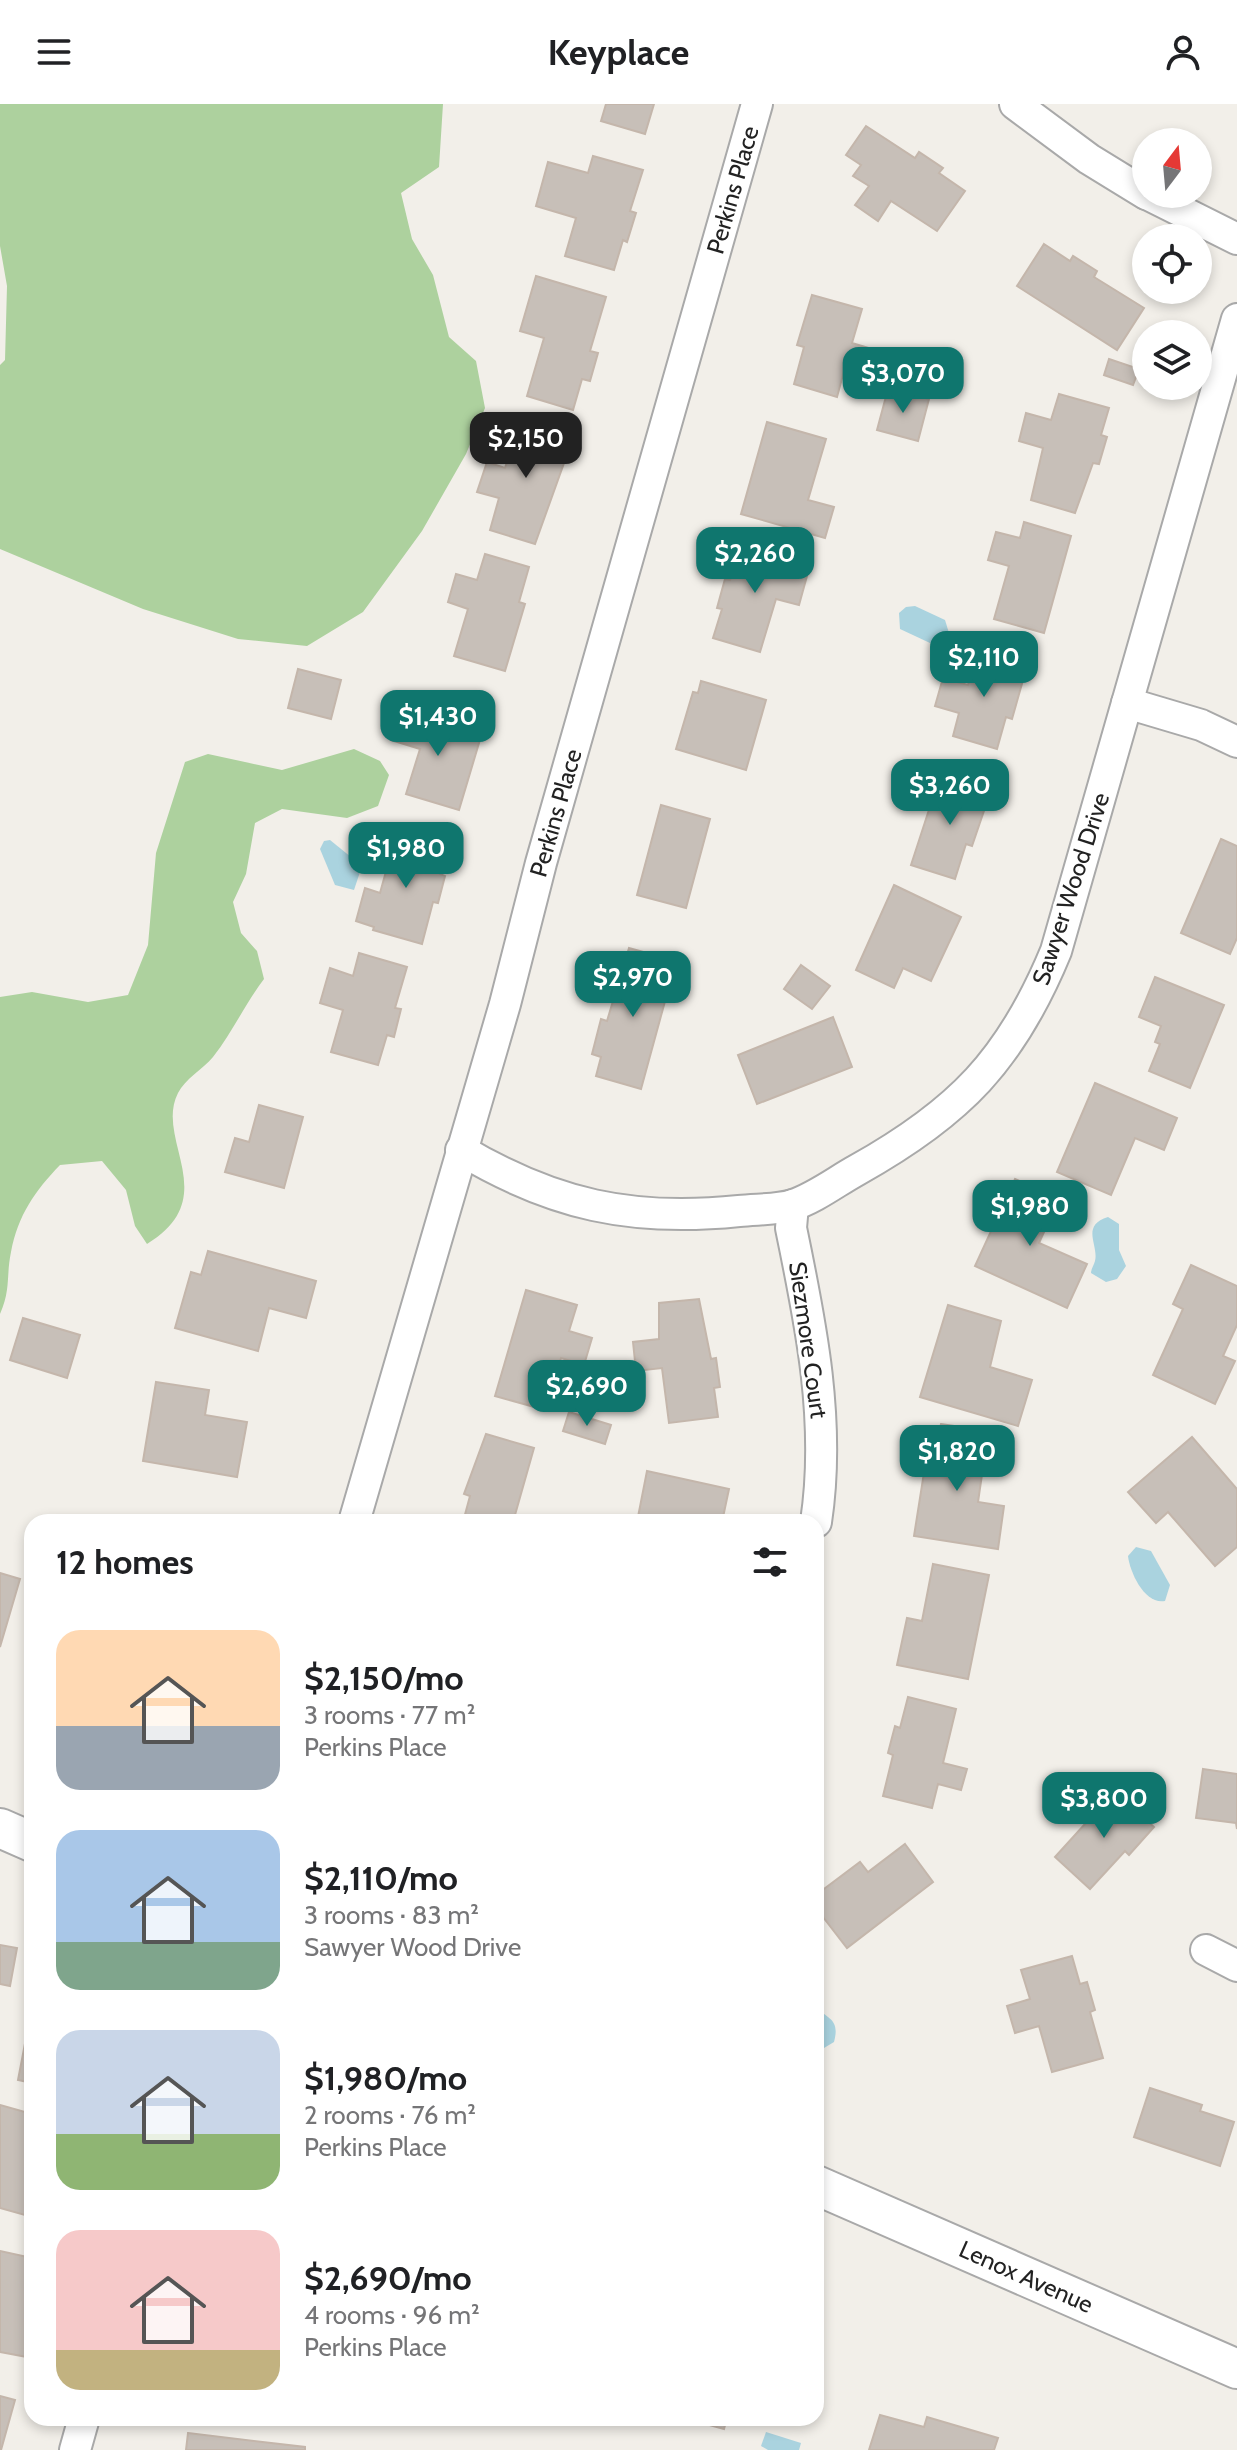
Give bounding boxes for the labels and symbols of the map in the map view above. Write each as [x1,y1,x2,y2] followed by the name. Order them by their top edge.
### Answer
[700,123,765,257] street label: Perkins Place
[1132,128,1212,208] north arrow
[838,347,968,415] pin: $3,070
[461,412,591,480] pin: $2,150
[690,527,820,595] pin: $2,260
[919,631,1049,699] pin: $2,110
[373,690,503,758] pin: $1,430
[523,746,588,880] street label: Perkins Place
[885,759,1015,827] pin: $3,260
[1026,789,1115,989] street label: Sawyer Wood Drive
[341,822,471,890] pin: $1,980
[568,951,698,1019] pin: $2,970
[965,1180,1095,1248] pin: $1,980
[783,1260,834,1420] street label: Siezmore Court
[522,1360,652,1428] pin: $2,690
[892,1425,1022,1493] pin: $1,820
[1039,1772,1169,1840] pin: $3,800
[955,2234,1097,2319] street label: Lenox Avenue

